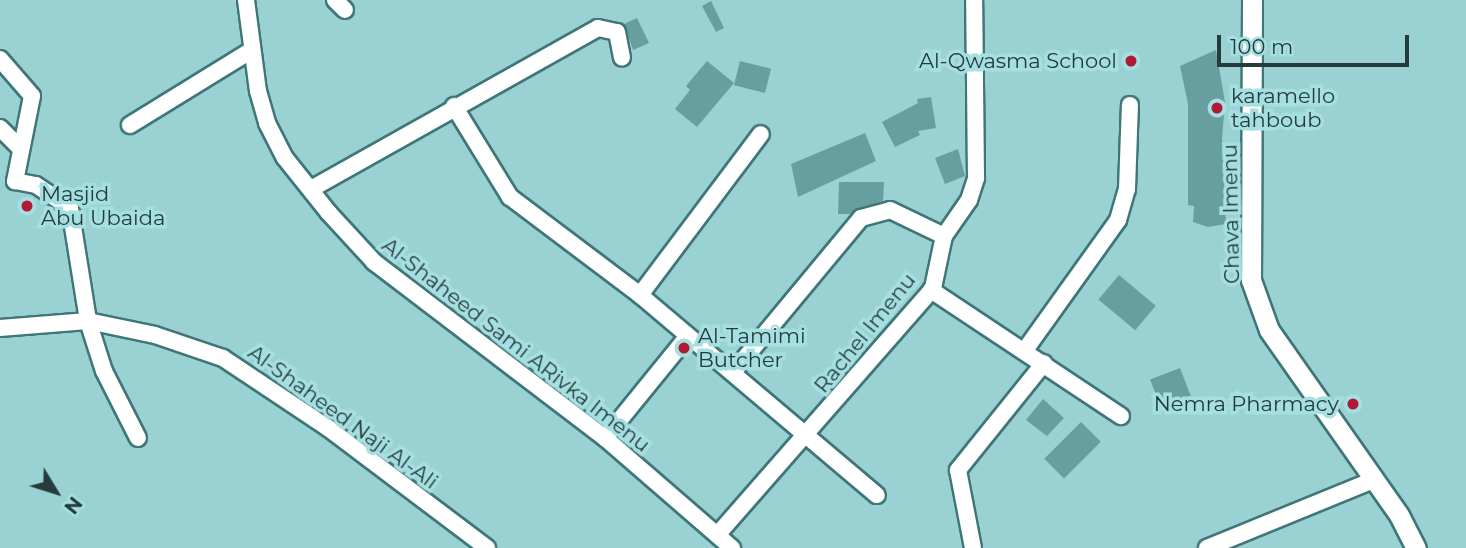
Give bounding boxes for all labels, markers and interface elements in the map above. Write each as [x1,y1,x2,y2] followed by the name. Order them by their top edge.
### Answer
[1221,21,1414,65] scale bar
[1230,34,1293,59] text: 100 m
[919,48,1117,74] place label: Al-Qwasma School
[1123,53,1139,69] marker: Al-Qwasma School
[1231,83,1335,133] place label: karamello tahboub
[1209,100,1225,116] marker: karamello tahboub
[1217,144,1245,284] street label: Chava Imenu
[41,181,165,231] place label: Masjid Abu Ubaida
[19,198,35,214] marker: Masjid Abu Ubaida
[377,233,655,457] street label: Al-Shaheed Sami ARivka Imenu
[809,268,921,398] street label: Rachel Imenu
[698,323,806,373] place label: Al-Tamimi Butcher
[243,340,443,494] street label: Al-Shaheed Naji Al-Ali
[676,340,692,356] marker: Al-Tamimi Butcher
[1154,391,1339,417] place label: Nemra Pharmacy
[1345,396,1361,412] marker: Nemra Pharmacy
[21,457,91,527] north arrow
[59,492,87,518] text: N

